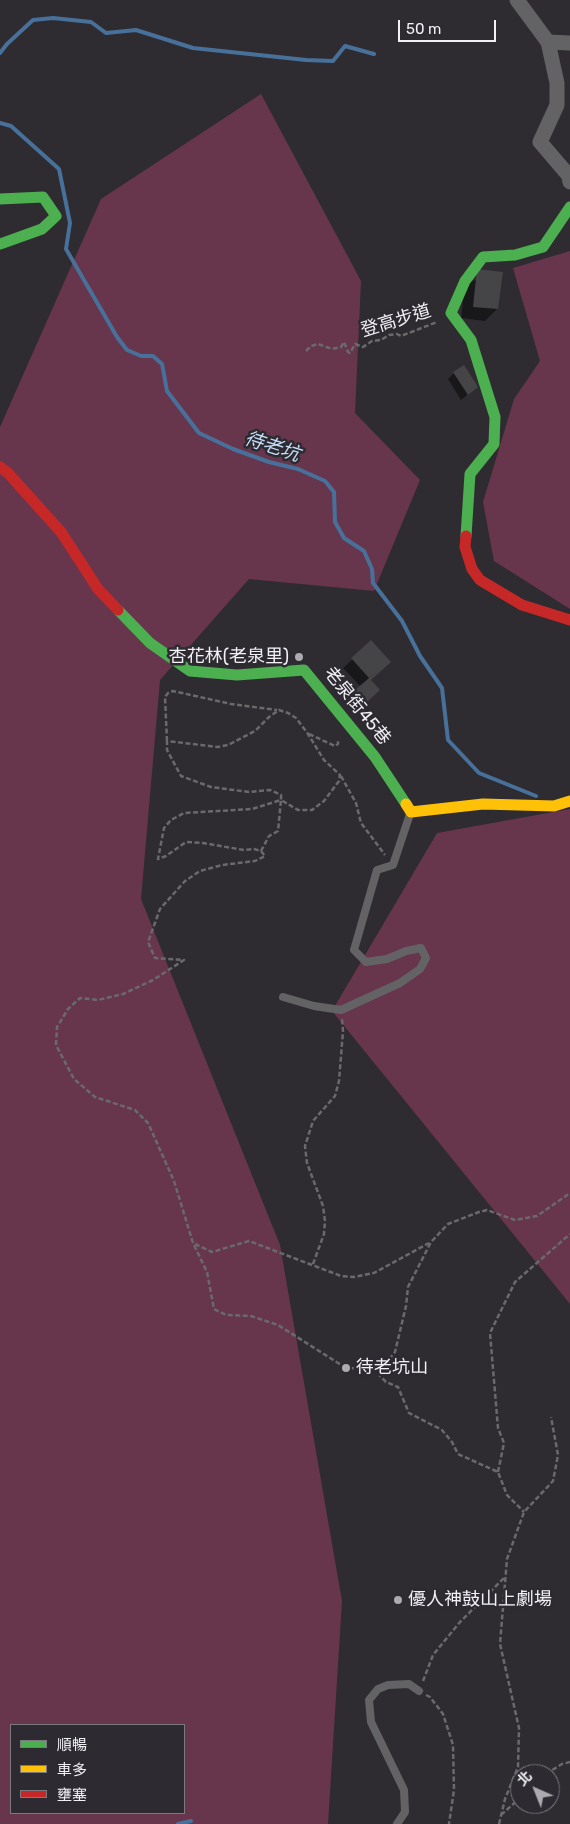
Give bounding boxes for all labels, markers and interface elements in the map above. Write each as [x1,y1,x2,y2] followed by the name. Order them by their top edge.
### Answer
[400,10,498,42] scale bar
[406,20,441,38] text: 50 m
[358,300,434,342] street label: 登高步道
[241,427,303,467] water label: 待老坑
[169,646,289,668] place label: 杏花林(老泉里)
[293,651,305,663] marker: 杏花林(老泉里)
[319,663,395,749] street label: 老泉街45巷
[356,1357,428,1379] place label: 待老坑山
[340,1362,352,1374] marker: 待老坑山
[408,1589,552,1611] place label: 優人神鼓山上劇場
[392,1594,404,1606] marker: 優人神鼓山上劇場
[10,1724,185,1814] legend
[57,1736,87,1754] text: 順暢
[57,1761,87,1779] text: 車多
[510,1764,560,1814] north arrow
[514,1768,536,1790] text: 北
[57,1786,87,1804] text: 壅塞

